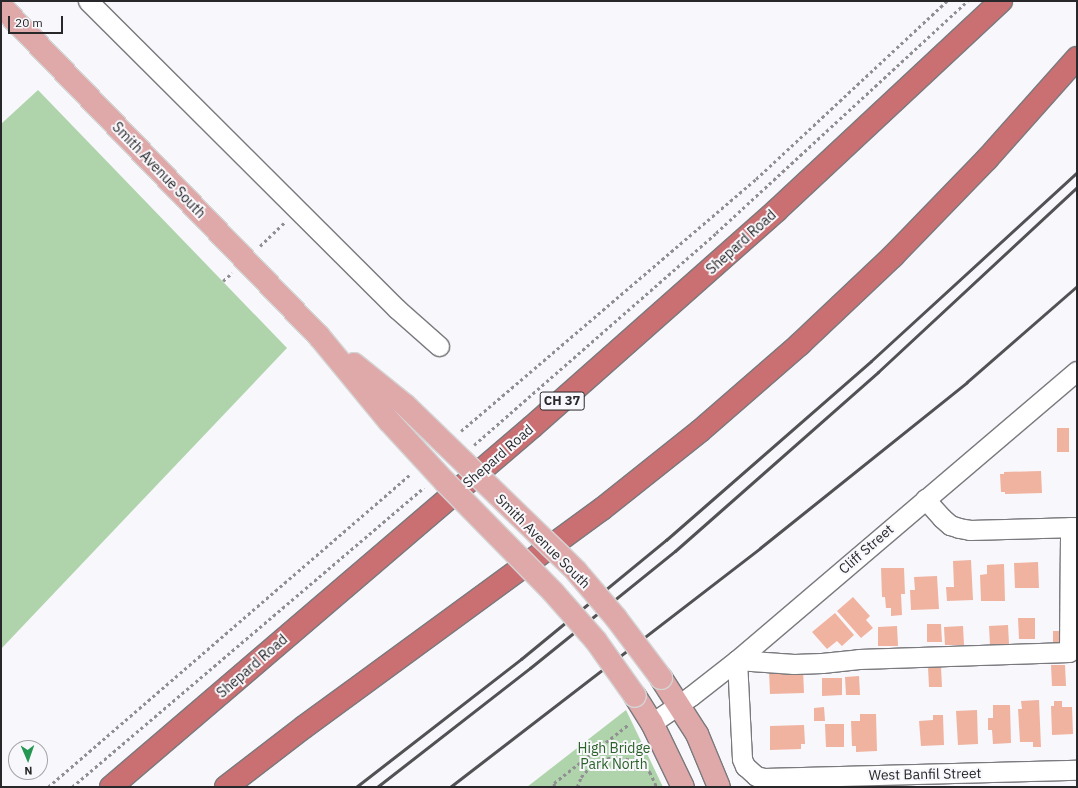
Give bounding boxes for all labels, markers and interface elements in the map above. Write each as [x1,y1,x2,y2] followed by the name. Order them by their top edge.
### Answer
[10,8,65,34] scale bar
[15,15,43,30] text: 20 m
[109,119,209,221] street label: Smith Avenue South
[703,206,779,278] street label: Shepard Road
[539,390,585,412] road number: CH 37
[459,421,537,491] street label: Shepard Road
[492,490,594,592] street label: Smith Avenue South
[835,521,897,577] street label: Cliff Street
[213,631,291,701] street label: Shepard Road
[8,740,48,780] north arrow
[578,740,650,772] park label: High Bridge Park North
[24,764,33,778] text: N
[868,765,982,783] street label: West Banfil Street

